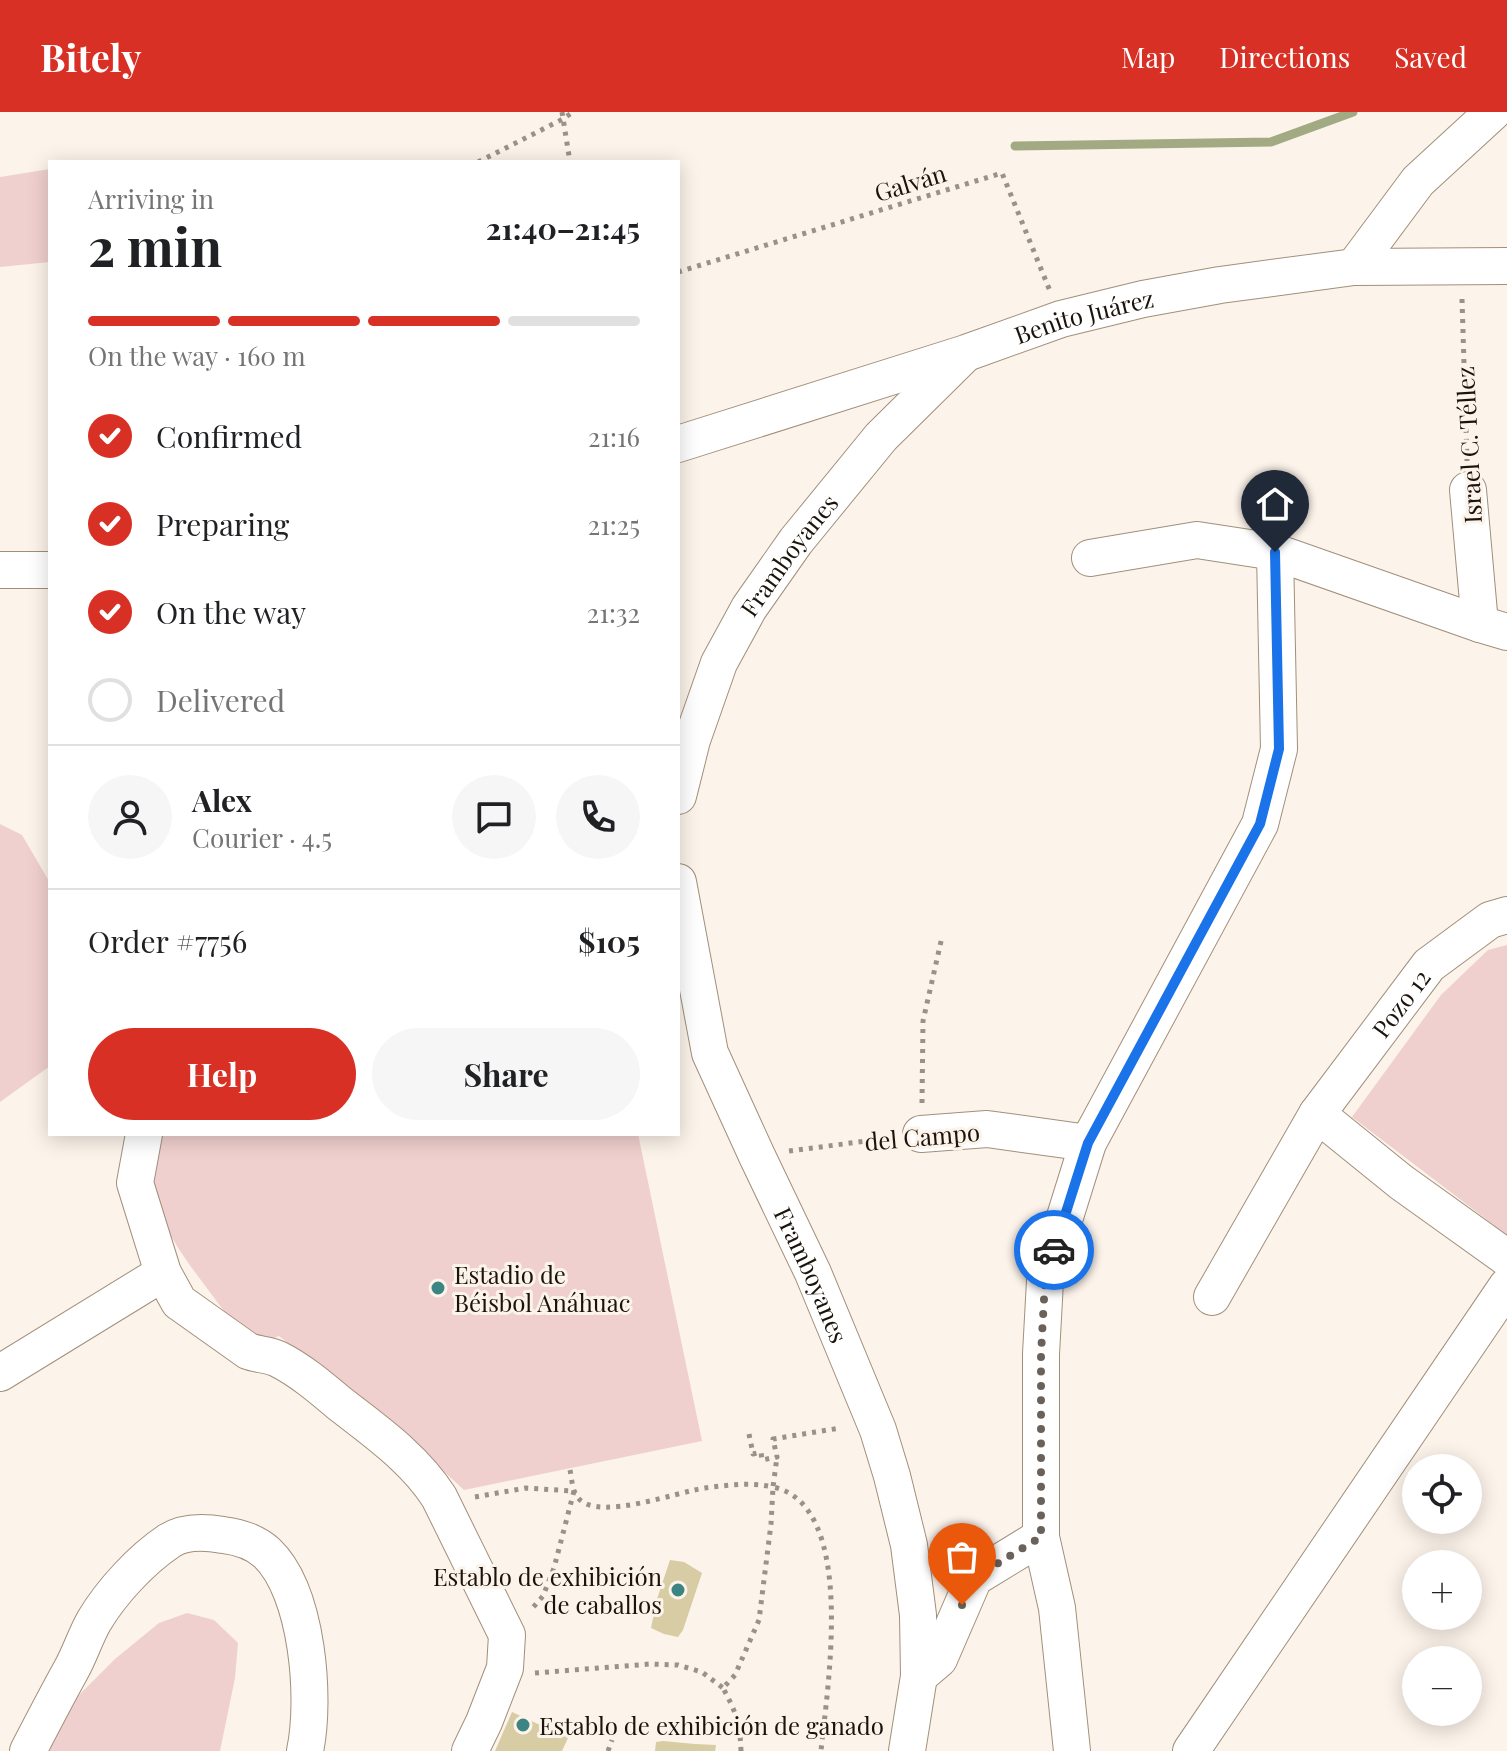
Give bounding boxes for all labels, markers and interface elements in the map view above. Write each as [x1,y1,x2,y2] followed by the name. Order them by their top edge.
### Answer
[40,31,141,82] text: Bitely
[1121,38,1175,75] text: Map
[1219,38,1350,75] text: Directions
[1394,38,1467,75] text: Saved
[870,156,950,208] street label: Galván
[88,181,214,216] text: Arriving in
[486,208,640,248] text: 21:40–21:45
[88,211,222,280] text: 2 min
[1010,281,1156,350] street label: Benito Juárez
[88,338,306,373] text: On the way · 160 m
[1448,366,1488,524] street label: Israel C. Téllez
[88,414,132,458] icon: check
[156,416,302,456] text: Confirmed
[588,419,640,454] text: 21:16
[1241,470,1309,552] pin
[1253,482,1297,526] icon: home
[732,487,844,623] street label: Framboyanes
[88,502,132,546] icon: check
[156,504,289,544] text: Preparing
[588,507,640,542] text: 21:25
[88,590,132,634] icon: check
[156,592,306,632] text: On the way
[587,595,640,630] text: 21:32
[156,680,285,720] text: Delivered
[88,775,172,859] button: person
[452,775,536,859] button: chat
[556,775,640,859] button: phone
[192,780,252,820] text: Alex
[192,820,332,855] text: Courier · 4.5
[88,921,247,961] text: Order #7756
[578,921,640,961] text: $105
[1364,962,1437,1044] street label: Pozo 12
[88,1028,356,1120] button: Help
[372,1028,640,1120] button: Share
[863,1115,981,1157] street label: del Campo
[768,1202,856,1347] street label: Framboyanes
[1014,1210,1094,1290] courier
[1032,1228,1076,1272] icon: car
[454,1258,630,1318] place label: Estadio de Béisbol Anáhuac
[429,1279,447,1297] marker: Estadio de Béisbol Anáhuac
[1402,1454,1482,1726] map controls
[1402,1454,1482,1534] button: locate
[928,1523,996,1605] pin
[940,1535,984,1579] icon: bag
[1402,1550,1482,1630] button: +
[433,1560,662,1620] place label: Establo de exhibición de caballos
[669,1581,687,1599] marker: Establo de exhibición de caballos
[1402,1646,1482,1726] button: −
[539,1709,884,1741] place label: Establo de exhibición de ganado
[514,1716,532,1734] marker: Establo de exhibición de ganado

